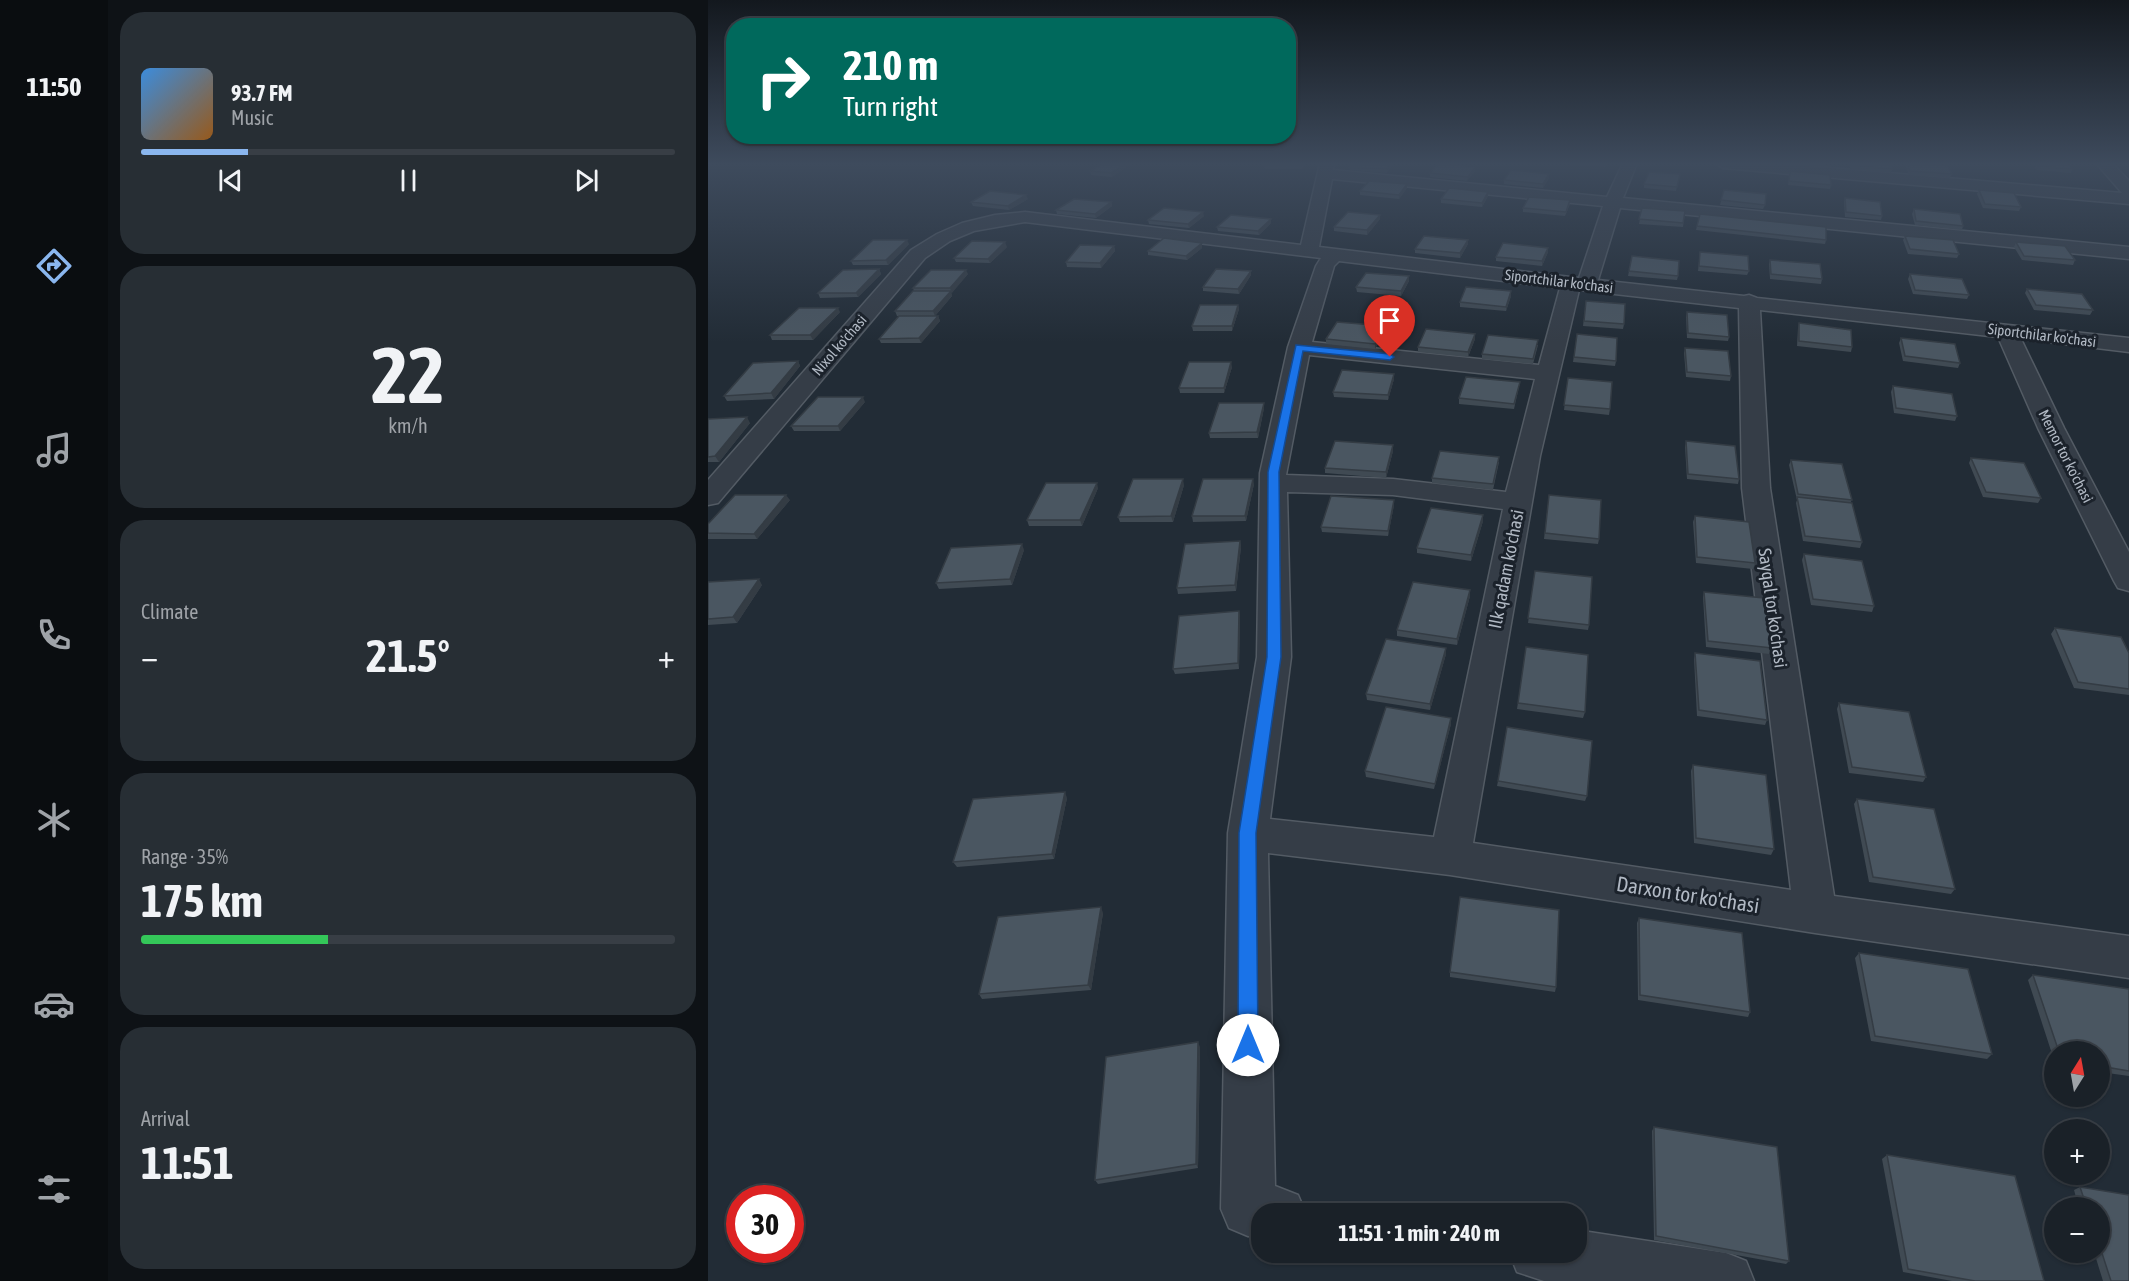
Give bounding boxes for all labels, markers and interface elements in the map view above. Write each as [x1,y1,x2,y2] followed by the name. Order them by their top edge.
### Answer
[843,41,938,89] text: 210 m
[744,42,822,120] icon: right
[26,71,82,102] text: 11:50
[231,80,293,106] text: 93.7 FM
[843,91,938,122] text: Turn right
[231,106,273,129] text: Music
[214,164,247,197] icon: previous
[392,164,425,197] icon: pause
[570,164,603,197] icon: next
[33,245,75,287] icon: directions
[1504,266,1614,296] street label: Siportchilar ko'chasi
[1364,295,1415,357] pin
[1373,304,1406,337] icon: arrive
[808,311,870,379] street label: Nixol ko'chasi
[1987,320,2097,350] street label: Siportchilar ko'chasi
[371,330,445,420] text: 22
[2035,407,2097,505] street label: Memor tor ko'chasi
[388,414,428,437] text: km/h
[33,429,75,471] icon: music
[1484,508,1528,630] street label: Ilk qadam ko'chasi
[1754,547,1792,669] street label: Sayqal tor ko'chasi
[141,600,198,623] text: Climate
[33,614,75,656] icon: phone
[366,630,450,682] text: 21.5°
[141,637,158,675] text: −
[658,637,675,675] text: +
[33,799,75,841] icon: climate
[141,845,228,868] text: Range · 35%
[1615,871,1761,917] street label: Darxon tor ko'chasi
[141,875,263,927] text: 175 km
[33,983,75,1025] icon: car
[1216,1013,1280,1077] position arrow
[2044,1041,2110,1107] north arrow
[2044,1041,2110,1263] map controls
[141,1107,190,1130] text: Arrival
[2044,1119,2110,1185] button: +
[141,1137,234,1189] text: 11:51
[33,1168,75,1210] icon: filters
[726,1185,804,1263] speed limit sign: 30
[2044,1197,2110,1263] button: −
[1338,1220,1500,1246] text: 11:51 · 1 min · 240 m

